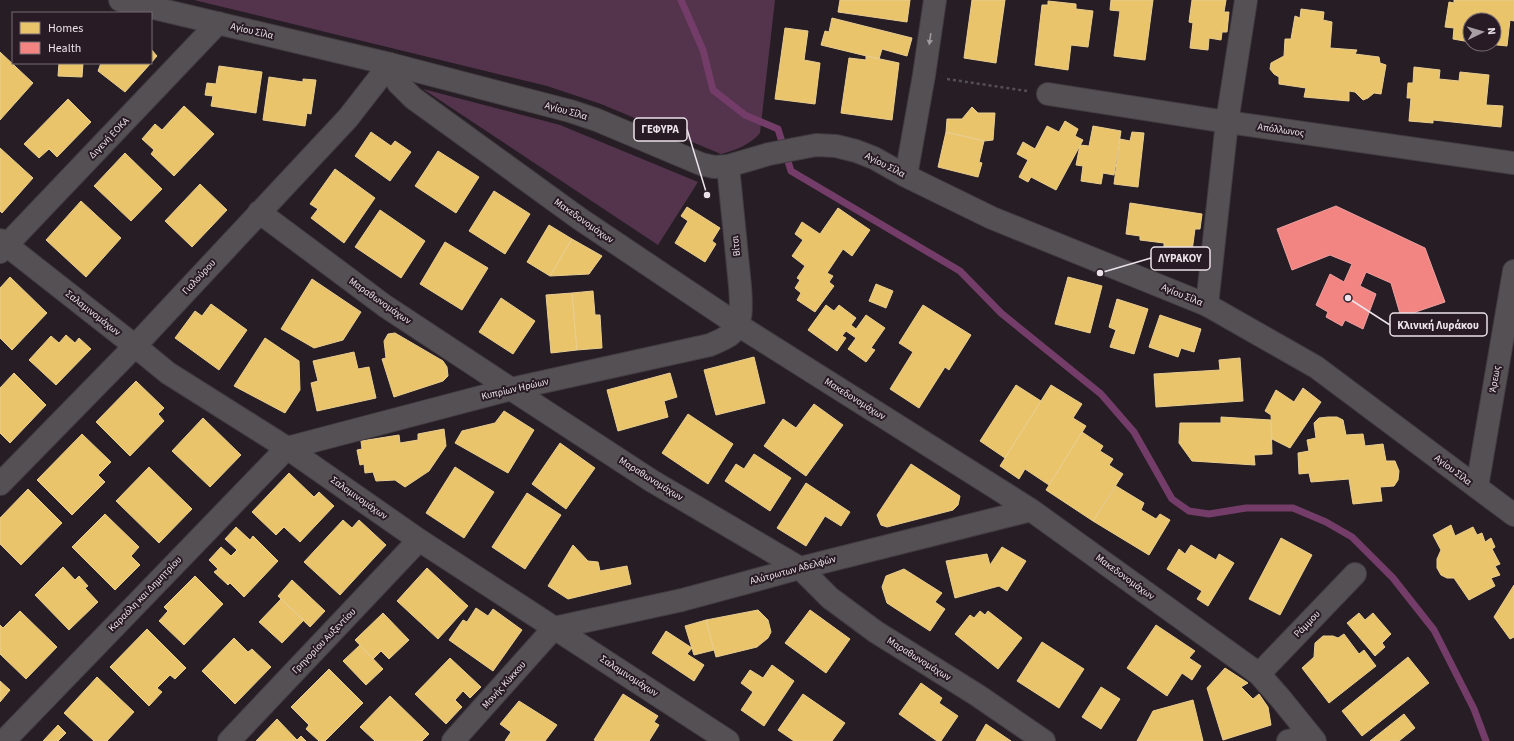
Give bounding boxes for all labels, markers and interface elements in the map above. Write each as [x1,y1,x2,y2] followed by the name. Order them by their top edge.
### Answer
[12,12,152,64] legend
[1462,12,1502,52] north arrow
[229,19,275,43] street label: Αγίου Σίλα
[48,20,83,37] text: Homes
[1484,27,1499,35] text: N
[927,33,933,45] one-way arrow
[48,40,81,57] text: Health
[543,98,589,124] street label: Αγίου Σίλα
[86,114,133,162] street label: Διγενή ΕΟΚΑ
[634,118,687,141] callout: ΓΕΦΥΡΑ
[1257,120,1306,140] street label: Απόλλωνος
[641,122,679,137] text: ΓΕΦΥΡΑ
[862,149,908,181] street label: Αγίου Σίλα
[551,195,617,247] street label: Μακεδονομάχων
[728,235,744,257] street label: Βίτσι
[1151,247,1210,270] callout: ΛΥΡΑΚΟΥ
[1157,251,1202,266] text: ΛΥΡΑΚΟΥ
[179,256,219,298] street label: Γιαλούρου
[346,274,414,328] street label: Μαραθωνομάχων
[1159,280,1205,310] street label: Αγίου Σίλα
[62,287,124,339] street label: Σαλαμινομάχων
[1390,313,1487,336] callout: Κλινική Λυράκου
[1397,318,1479,333] text: Κλινική Λυράκου
[1486,364,1504,393] street label: Άρεως
[480,374,550,404] street label: Κυπρίων Ηρώων
[822,375,889,424] street label: Μακεδονομάχων
[1431,451,1475,489] street label: Αγίου Σίλα
[616,454,686,505] street label: Μαραθωνομάχων
[328,473,391,523] street label: Σαλαμινομάχων
[1093,551,1158,603] street label: Μακεδονομάχων
[748,552,838,588] street label: Αλύτρωτων Αδελφών
[105,553,185,635] street label: Καραόλη και Δημητρίου
[289,605,359,677] street label: Γρηγορίου Αυξεντίου
[1291,607,1323,641] street label: Ράμμου
[884,634,954,685] street label: Μαραθωνομάχων
[597,652,661,700] street label: Σαλαμινομάχων
[479,658,529,712] street label: Μονής Κύκκου

